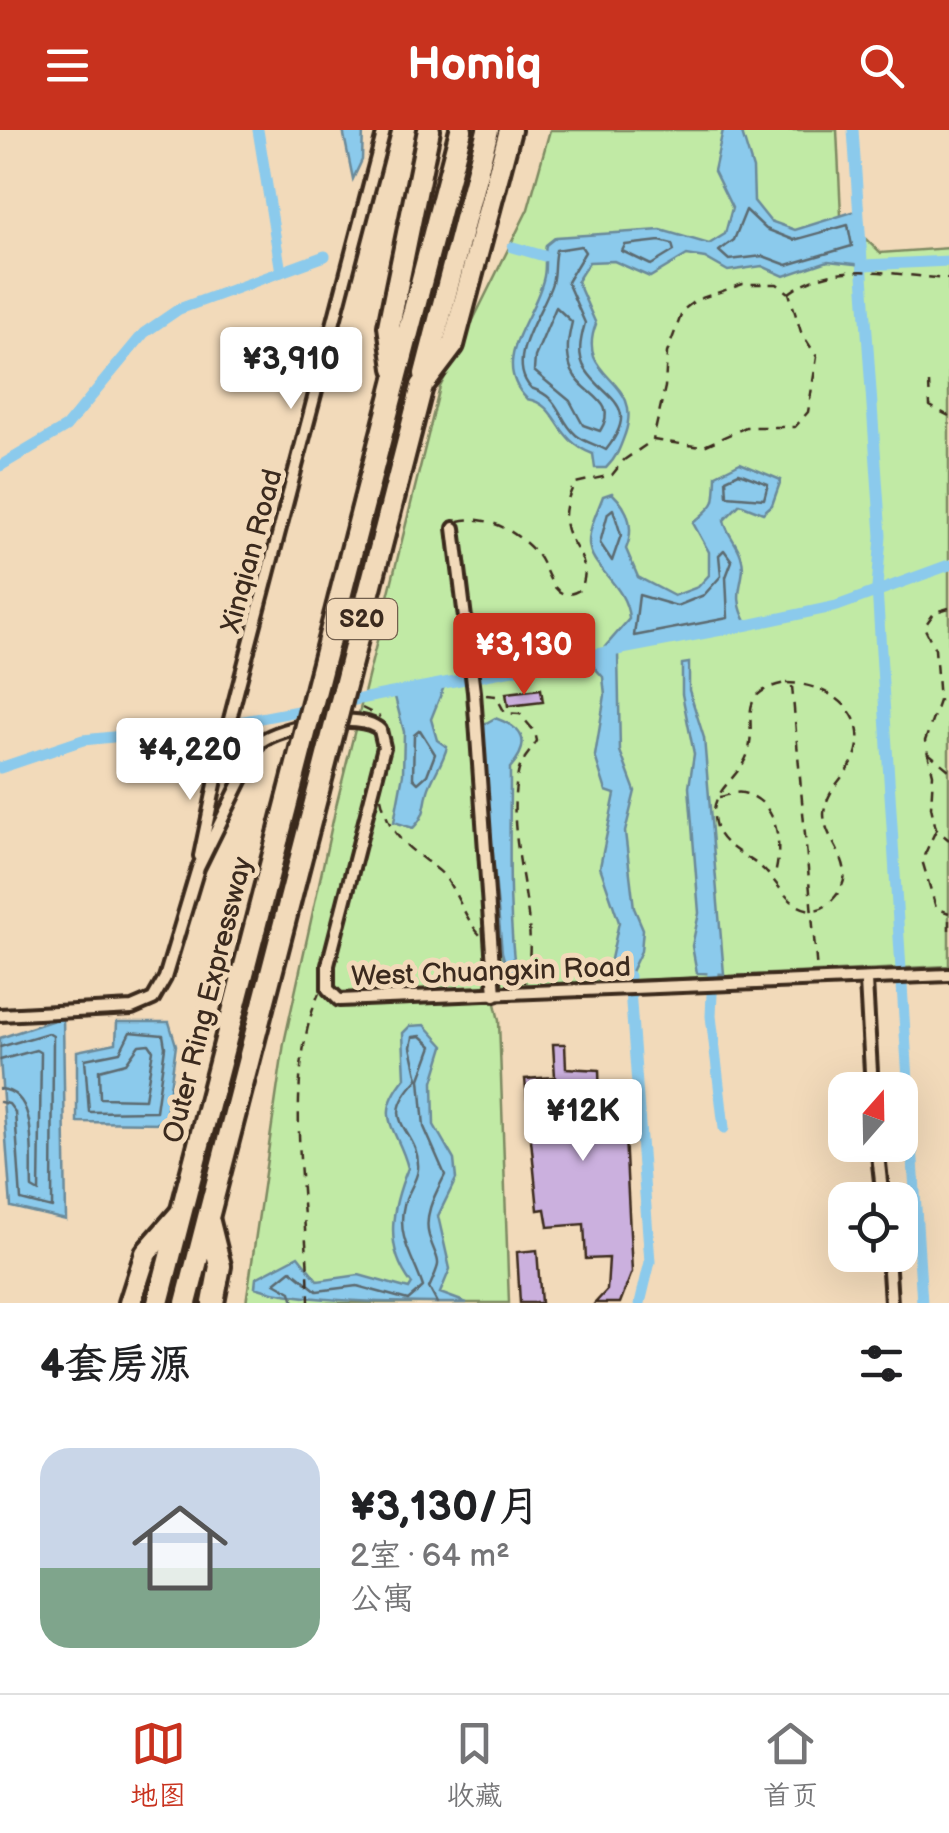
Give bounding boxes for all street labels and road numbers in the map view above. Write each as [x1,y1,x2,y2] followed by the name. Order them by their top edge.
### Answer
[214,466,290,637] street label: Xinqian Road
[327,599,397,639] road number: S20
[156,853,260,1146] street label: Outer Ring Expressway
[351,951,631,993] street label: West Chuangxin Road

